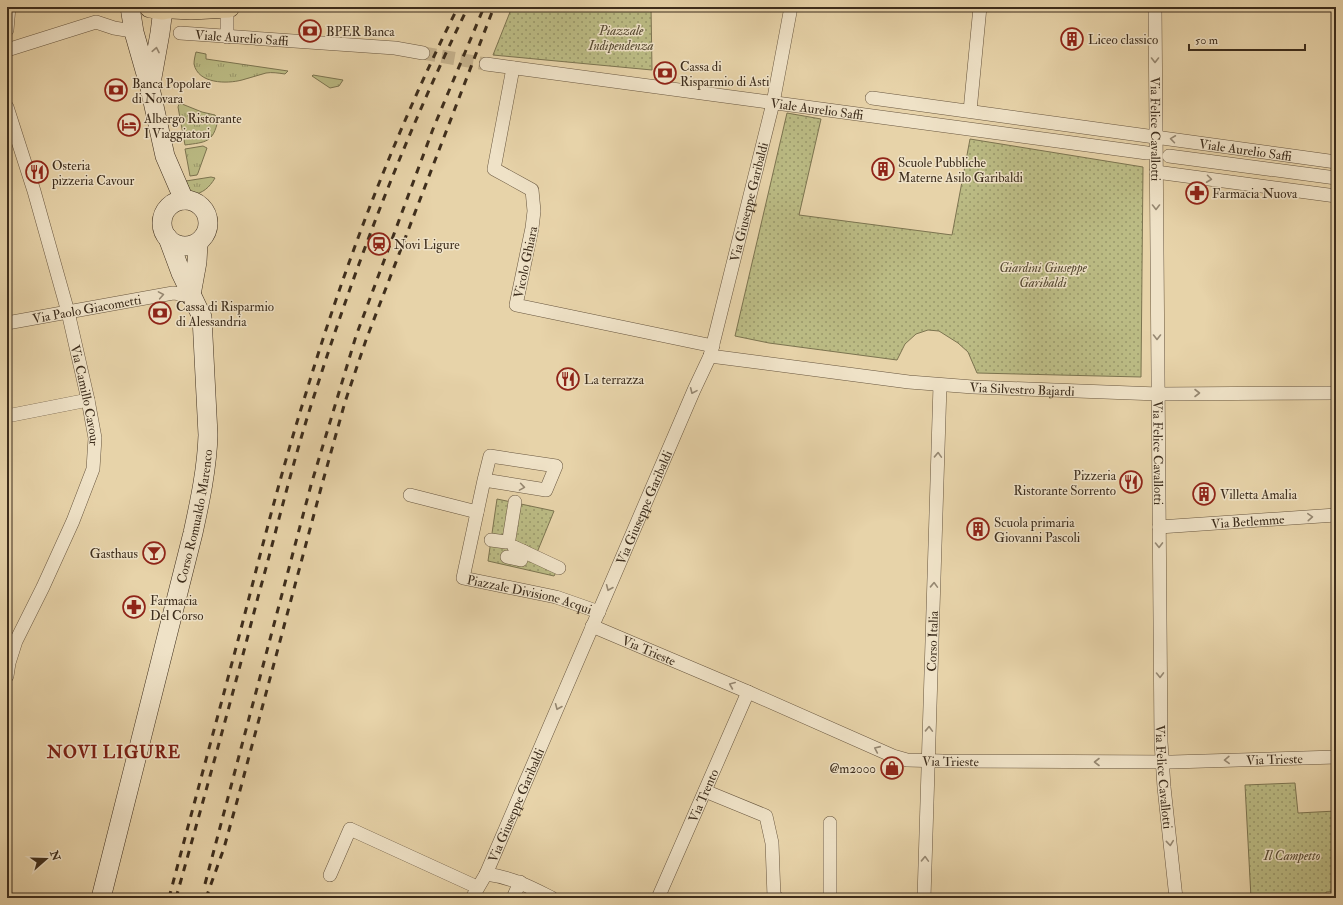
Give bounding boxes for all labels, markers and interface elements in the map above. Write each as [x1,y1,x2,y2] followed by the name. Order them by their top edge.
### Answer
[297,18,323,44] bank icon: BPER Banca
[588,23,653,54] park label: Piazzale Indipendenza
[326,24,395,40] place label: BPER Banca
[1059,26,1085,52] building icon: Liceo classico
[1189,26,1305,52] scale bar
[195,27,289,50] street label: Viale Aurelio Saffi
[1088,32,1158,48] place label: Liceo classico
[1195,33,1219,48] text: 50 m
[152,47,160,53] one-way arrow
[1151,57,1160,63] one-way arrow
[680,59,770,91] place label: Cassa di Risparmio di Asti
[652,60,678,86] bank icon: Cassa di Risparmio di Asti
[132,76,212,107] place label: Banca Popolare di Novara
[103,77,129,103] bank icon: Banca Popolare di Novara
[1147,77,1163,182] street label: Via Felice Cavallotti
[769,95,865,124] street label: Viale Aurelio Saffi
[143,111,242,142] place label: Albergo Ristorante I Viaggiatori
[116,112,142,138] hotel icon: Albergo Ristorante I Viaggiatori
[1170,135,1176,144] one-way arrow
[1198,136,1293,165] street label: Viale Aurelio Saffi
[727,140,772,263] street label: Via Giuseppe Garibaldi
[898,155,1024,186] place label: Scuole Pubbliche Materne Asilo Garibaldi
[870,156,896,182] building icon: Scuole Pubbliche Materne Asilo Garibaldi
[51,158,134,190] place label: Osteria pizzeria Cavour
[24,159,50,185] restaurant icon: Osteria pizzeria Cavour
[1206,174,1212,183] one-way arrow
[1184,180,1210,206] pharmacy icon: Farmacia Nuova
[1212,186,1298,202] place label: Farmacia Nuova
[1152,204,1160,210] one-way arrow
[511,224,542,300] street label: Vicolo Ghiara
[366,231,392,257] station icon: Novi Ligure
[394,237,460,253] place label: Novi Ligure
[999,260,1087,291] park label: Giardini Giuseppe Garibaldi
[158,291,165,300] one-way arrow
[31,292,143,327] street label: Via Paolo Giacometti
[176,299,274,330] place label: Cassa di Risparmio di Alessandria
[147,300,173,326] bank icon: Cassa di Risparmio di Alessandria
[1153,334,1162,340] one-way arrow
[67,343,102,446] street label: Via Camillo Cavour
[555,366,581,392] restaurant icon: La terrazza
[584,372,645,388] place label: La terrazza
[969,380,1075,400] street label: Via Silvestro Bajardi
[690,387,698,395] one-way arrow
[1194,389,1200,397] one-way arrow
[1149,401,1166,506] street label: Via Felice Cavallotti
[613,448,676,567] street label: Via Giuseppe Garibaldi
[174,449,216,585] street label: Corso Romualdo Marenco
[934,452,943,458] one-way arrow
[1014,468,1117,499] place label: Pizzeria Ristorante Sorrento
[1118,469,1144,495] restaurant icon: Pizzeria Ristorante Sorrento
[1191,481,1217,507] building icon: Villetta Amalia
[519,482,525,490] one-way arrow
[1220,487,1298,503] place label: Villetta Amalia
[1211,511,1286,532] street label: Via Betlemme
[1307,513,1313,522] one-way arrow
[994,515,1081,546] place label: Scuola primaria Giovanni Pascoli
[965,516,991,542] building icon: Scuola primaria Giovanni Pascoli
[141,540,167,566] bar icon: Gasthaus
[1155,542,1163,548] one-way arrow
[90,546,139,562] place label: Gasthaus
[465,572,594,618] street label: Piazzale Divisione Acqui
[930,582,938,588] one-way arrow
[606,585,614,592] one-way arrow
[150,593,203,624] place label: Farmacia Del Corso
[121,594,147,620] pharmacy icon: Farmacia Del Corso
[924,610,942,672] street label: Corso Italia
[619,633,678,670] street label: Via Trieste
[1156,672,1165,678] one-way arrow
[729,682,736,690] one-way arrow
[554,704,562,711] one-way arrow
[1152,725,1176,830] street label: Via Felice Cavallotti
[925,726,933,732] one-way arrow
[46,742,181,763] district label: NOVI LIGURE
[485,745,548,865] street label: Via Giuseppe Garibaldi
[874,746,881,754] one-way arrow
[1246,751,1304,769] street label: Via Trieste
[922,753,980,770] street label: Via Trieste
[879,755,905,781] shop icon: @m2000
[1224,756,1230,765] one-way arrow
[1094,758,1100,766] one-way arrow
[829,761,876,777] place label: @m2000
[685,767,722,825] street label: Via Trento
[26,839,66,879] north arrow
[1165,840,1174,846] one-way arrow
[47,848,63,864] text: N
[1263,848,1321,864] park label: Il Campetto
[921,856,929,862] one-way arrow

